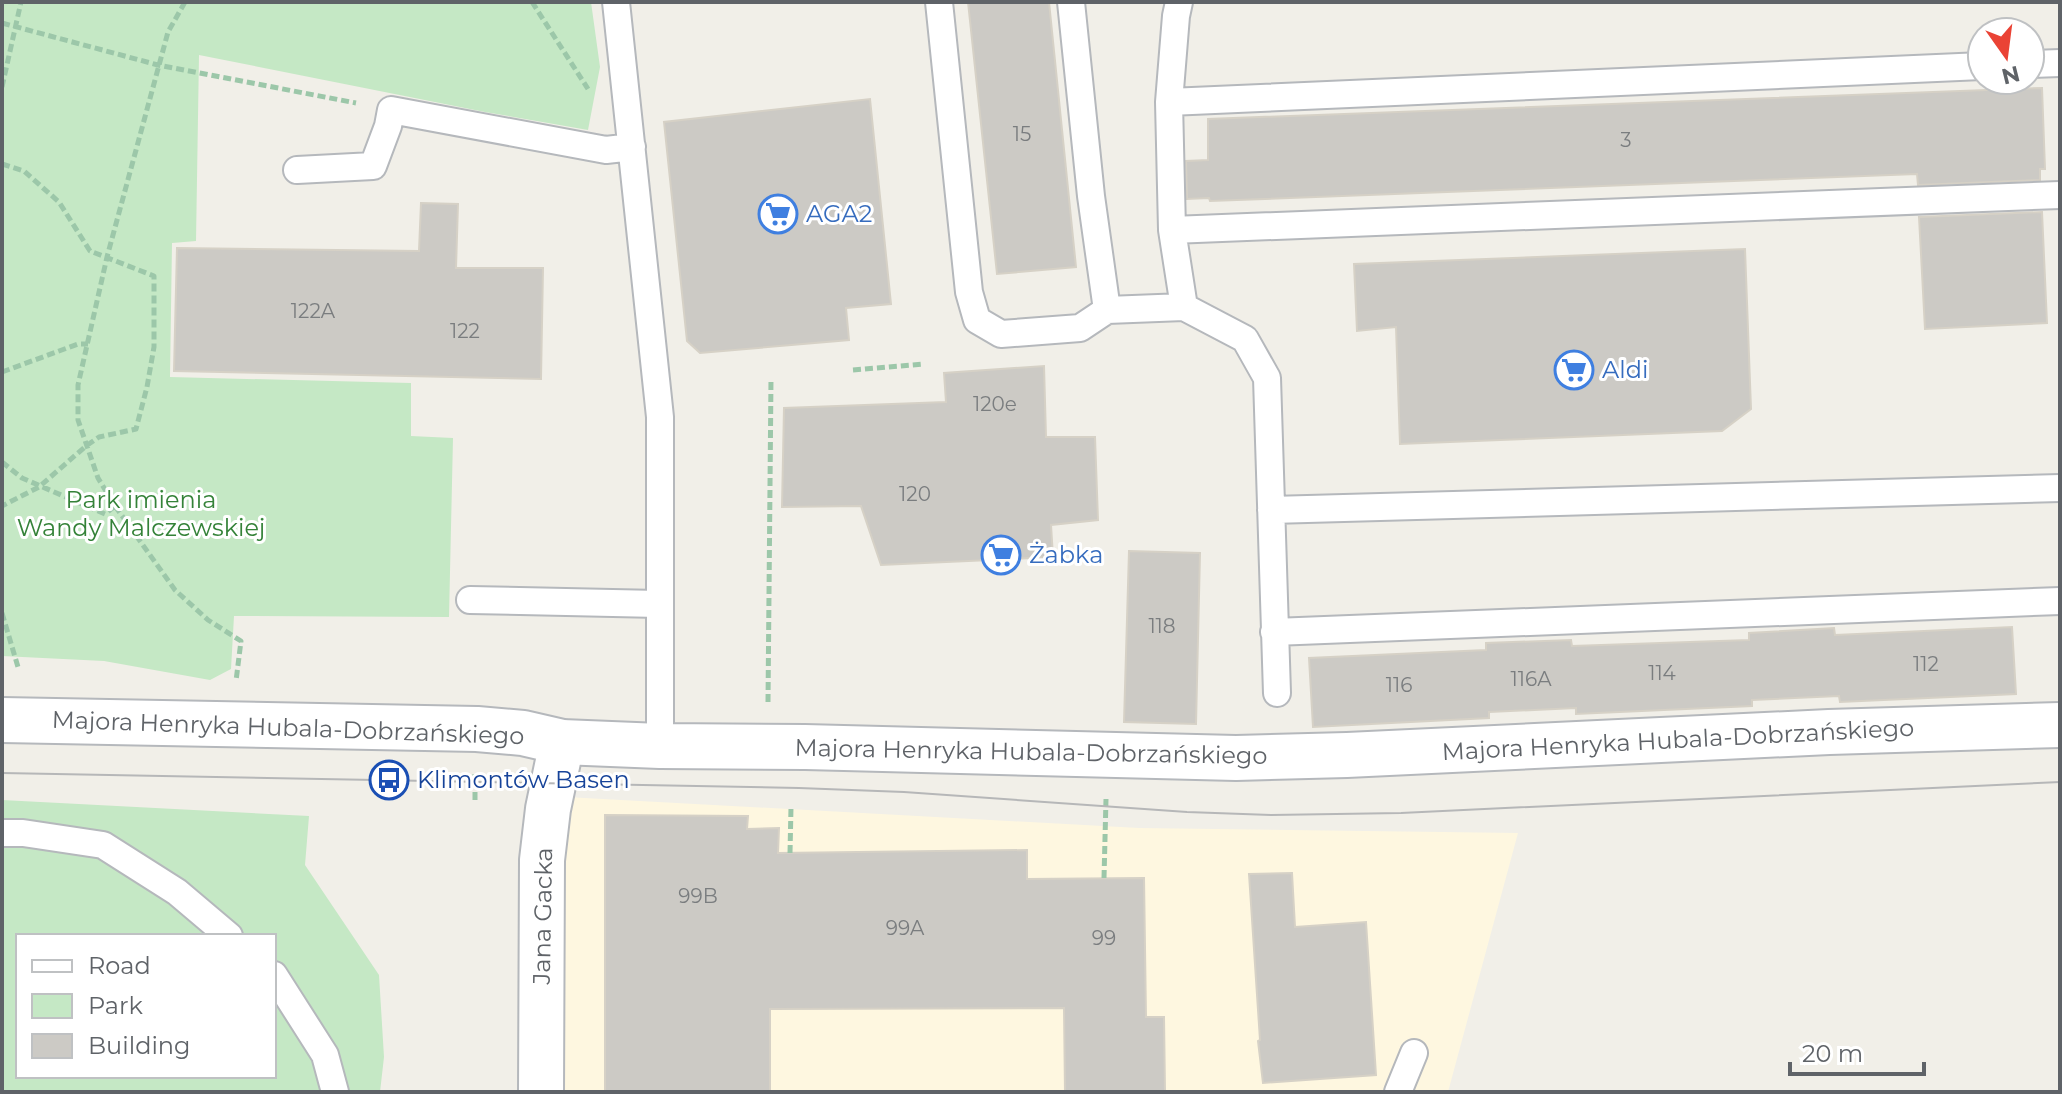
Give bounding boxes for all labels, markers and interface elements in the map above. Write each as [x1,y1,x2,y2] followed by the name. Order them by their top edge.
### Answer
[1966,16,2046,96] north arrow
[1999,60,2023,90] text: N
[1013,122,1031,146] house number: 15
[1620,128,1632,152] house number: 3
[757,193,799,235] supermarket icon: AGA2
[806,199,872,228] place label: AGA2
[291,299,336,323] house number: 122A
[450,319,480,343] house number: 122
[1553,349,1595,391] supermarket icon: Aldi
[1602,355,1648,384] place label: Aldi
[973,392,1017,416] house number: 120e
[899,482,931,506] house number: 120
[17,485,265,542] park label: Park imienia Wandy Malczewskiej
[980,534,1022,576] supermarket icon: Żabka
[1029,540,1103,569] place label: Żabka
[1148,614,1176,638] house number: 118
[1913,652,1939,676] house number: 112
[1648,661,1676,685] house number: 114
[1510,667,1552,691] house number: 116A
[1386,673,1412,697] house number: 116
[51,705,525,750] street label: Majora Henryka Hubala-Dobrzańskiego
[1441,713,1915,766] street label: Majora Henryka Hubala-Dobrzańskiego
[794,733,1268,770] street label: Majora Henryka Hubala-Dobrzańskiego
[368,759,410,801] bus stop icon: Klimontów Basen
[417,765,630,794] place label: Klimontów Basen
[527,847,558,986] street label: Jana Gacka
[678,884,718,908] house number: 99B
[886,916,925,940] house number: 99A
[1092,926,1116,950] house number: 99
[16,934,276,1078] legend
[88,951,151,980] text: Road
[88,991,143,1020] text: Park
[1790,1026,1924,1076] scale bar
[88,1031,191,1060] text: Building
[1802,1039,1863,1068] text: 20 m

